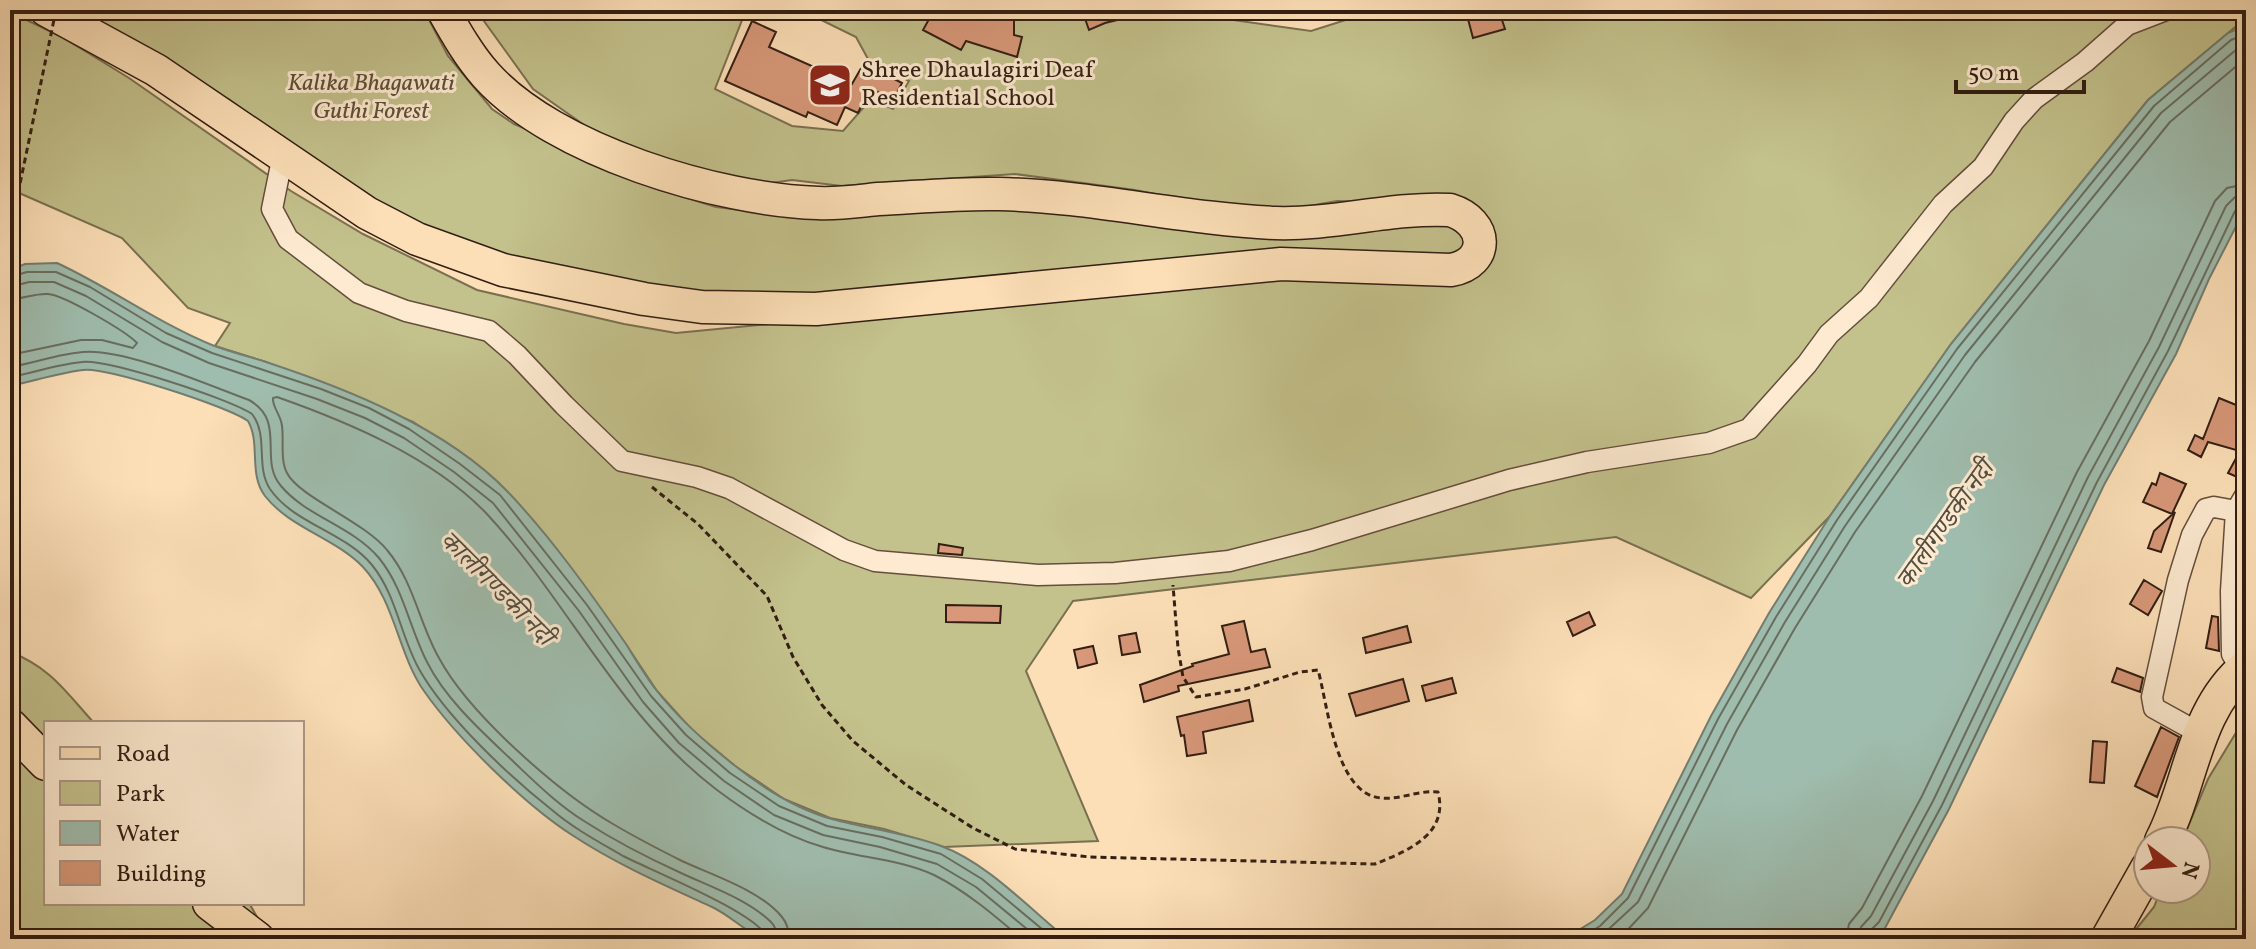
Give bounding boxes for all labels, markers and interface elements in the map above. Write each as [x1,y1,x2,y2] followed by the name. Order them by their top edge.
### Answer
[1956,44,2084,94] scale bar
[861,54,1096,116] place label: Shree Dhaulagiri Deaf Residential School
[1968,57,2020,91] text: 50 m
[806,61,854,109] school or university icon: Shree Dhaulagiri Deaf Residential School
[287,67,456,129] park label: Kalika Bhagawati Guthi Forest
[1889,449,2007,596] water label: कालीगण्डकी नदी
[431,524,565,658] water label: कालीगण्डकी नदी
[44,721,304,905] legend
[116,738,170,772] text: Road
[116,778,165,812] text: Park
[116,818,180,852] text: Water
[2132,825,2212,905] north arrow
[116,858,206,892] text: Building
[2172,858,2206,882] text: N

